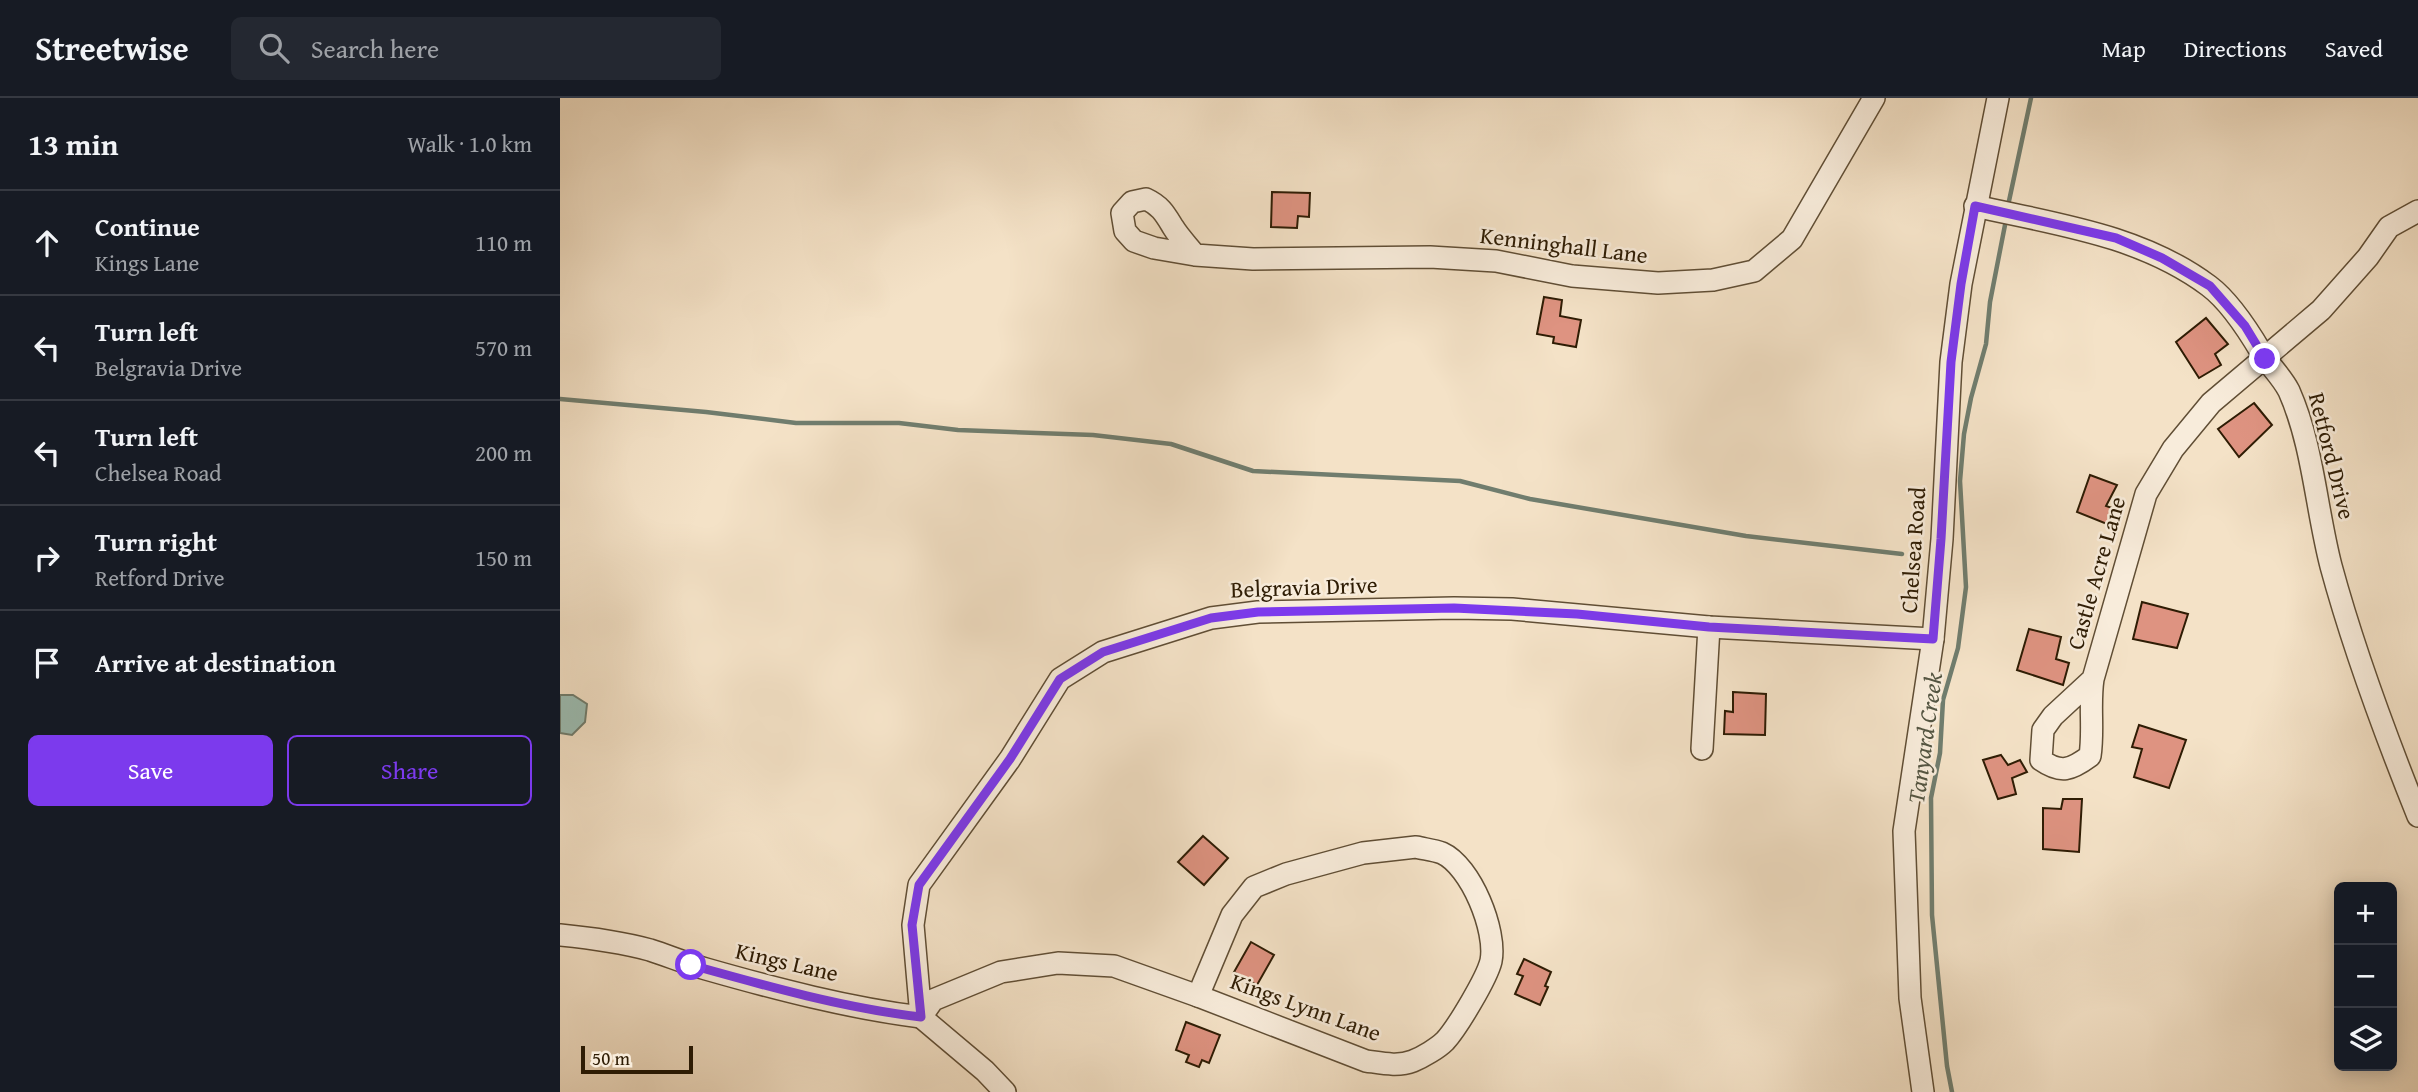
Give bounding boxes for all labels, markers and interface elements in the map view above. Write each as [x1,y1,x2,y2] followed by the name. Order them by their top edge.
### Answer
[231,17,721,80] search box
[35,24,189,72] text: Streetwise
[255,29,293,67] icon: search
[311,29,439,68] text: Search here
[2102,31,2146,66] text: Map
[2184,31,2287,66] text: Directions
[2325,31,2383,66] text: Saved
[28,122,118,166] text: 13 min
[407,127,532,160] text: Walk · 1.0 km
[95,207,200,246] text: Continue
[1478,218,1650,271] street label: Kenninghall Lane
[28,224,66,262] icon: ahead
[475,226,532,259] text: 110 m
[95,246,199,279] text: Kings Lane
[95,312,198,351] text: Turn left
[28,329,66,367] icon: left
[475,331,532,364] text: 570 m
[2249,343,2280,374] route end
[95,351,242,384] text: Belgravia Drive
[2301,389,2364,523] street label: Retford Drive
[95,417,198,456] text: Turn left
[28,434,66,472] icon: left
[475,436,532,469] text: 200 m
[95,456,222,489] text: Chelsea Road
[1892,485,1933,614] street label: Chelsea Road
[2058,492,2133,653] street label: Castle Acre Lane
[95,522,217,561] text: Turn right
[28,539,66,577] icon: right
[475,541,532,574] text: 150 m
[95,561,224,594] text: Retford Drive
[1230,567,1378,606] street label: Belgravia Drive
[95,643,336,682] text: Arrive at destination
[28,644,66,682] icon: arrive
[1898,670,1951,806] water label: Tanyard Creek
[28,735,273,806] button: Save
[287,735,532,806] button: Share
[2334,882,2397,1071] map controls
[2334,882,2397,945] button: +
[733,934,842,989] street label: Kings Lane
[2334,945,2397,1008] button: −
[675,949,706,980] route start
[1226,964,1386,1049] street label: Kings Lynn Lane
[2334,1008,2397,1071] button: layers
[581,1043,693,1075] scale bar
[592,1044,630,1072] text: 50 m

